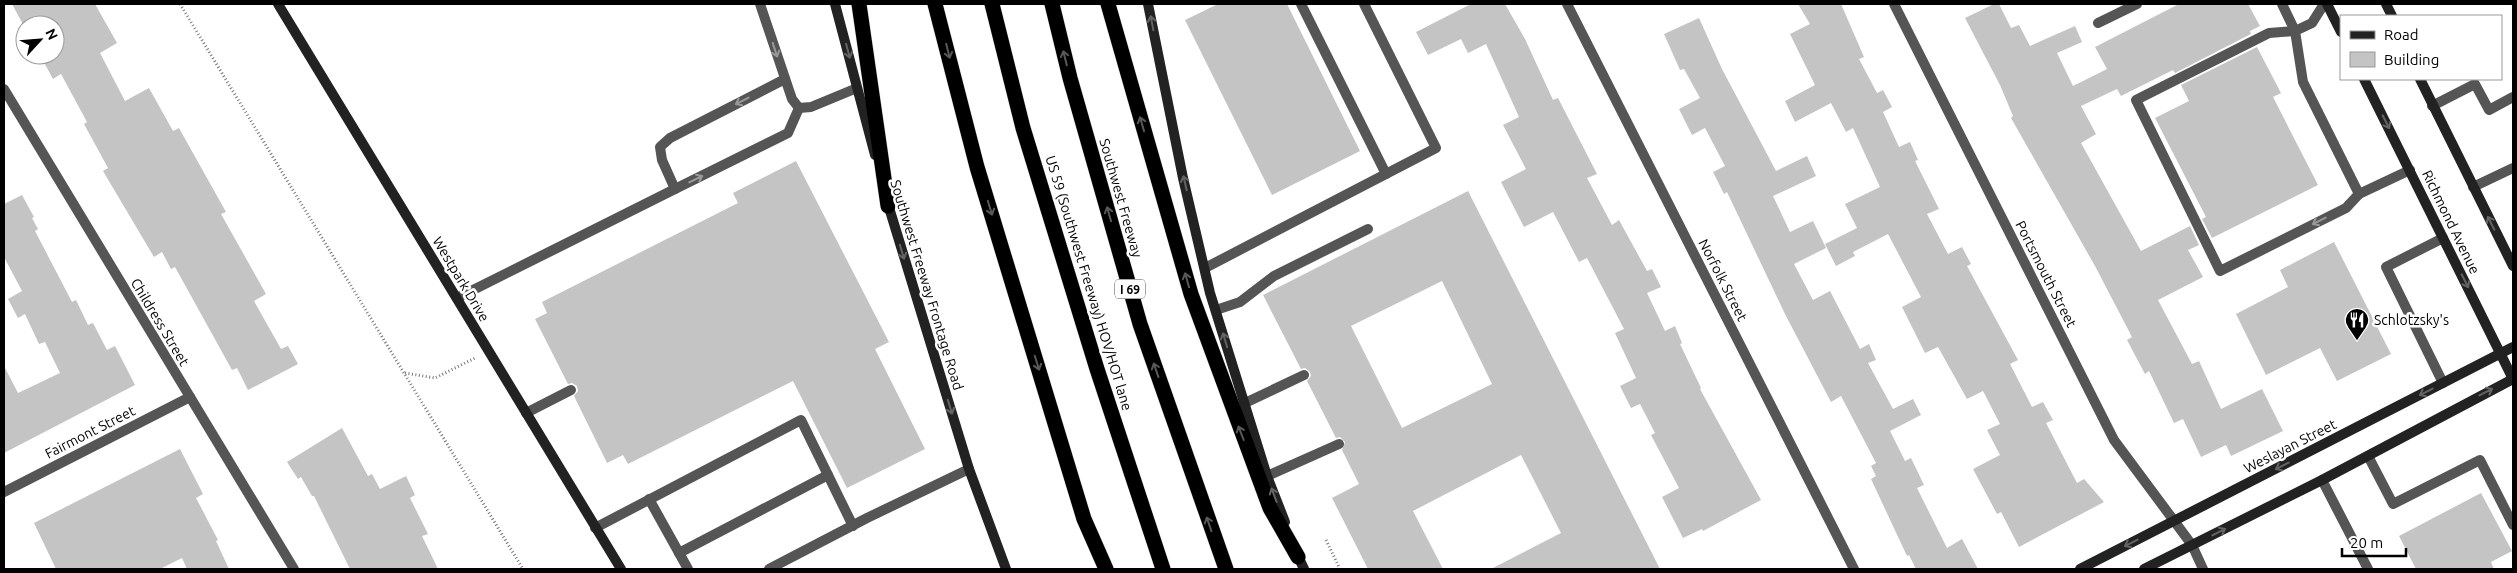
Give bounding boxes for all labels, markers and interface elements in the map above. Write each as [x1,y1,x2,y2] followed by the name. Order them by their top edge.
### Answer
[15,15,65,65] north arrow
[2340,15,2502,80] legend
[1147,16,1156,32] one-way arrow
[42,26,61,43] text: N
[2384,26,2419,43] text: Road
[771,42,781,58] one-way arrow
[843,42,853,58] one-way arrow
[943,42,953,58] one-way arrow
[1060,51,1069,67] one-way arrow
[2384,51,2439,68] text: Building
[734,96,749,106] one-way arrow
[2381,115,2391,130] one-way arrow
[1137,116,1147,132] one-way arrow
[1096,137,1146,260] street label: Southwest Freeway
[1043,154,1135,412] street label: US 59 (Southwest Freeway) HOV/HOT lane
[2419,167,2483,277] street label: Richmond Avenue
[688,174,703,184] one-way arrow
[1179,175,1189,191] one-way arrow
[887,178,967,392] street label: Southwest Freeway Frontage Road
[985,199,995,215] one-way arrow
[1103,207,1113,223] one-way arrow
[2312,216,2327,226] one-way arrow
[2486,216,2495,231] one-way arrow
[2012,218,2080,330] street label: Portsmouth Street
[429,234,493,324] street label: Westpark Drive
[1695,236,1751,324] street label: Norfolk Street
[898,244,908,260] one-way arrow
[1182,272,1192,288] one-way arrow
[2460,274,2470,289] one-way arrow
[128,275,193,369] street label: Childress Street
[1115,280,1145,298] road number: I 69
[2344,307,2370,341] restaurant icon: Schlotzsky's
[2374,312,2449,328] place label: Schlotzsky's
[1220,333,1229,348] one-way arrow
[1032,355,1042,371] one-way arrow
[1151,363,1160,378] one-way arrow
[2478,387,2493,397] one-way arrow
[2419,388,2434,397] one-way arrow
[945,399,955,415] one-way arrow
[42,402,138,462] street label: Fairmont Street
[2241,416,2339,476] street label: Weslayan Street
[1236,426,1245,441] one-way arrow
[2274,461,2289,471] one-way arrow
[1269,488,1278,503] one-way arrow
[1203,516,1213,532] one-way arrow
[2342,526,2406,558] scale bar
[2211,527,2226,536] one-way arrow
[2350,534,2383,551] text: 20 m
[2124,539,2139,548] one-way arrow

